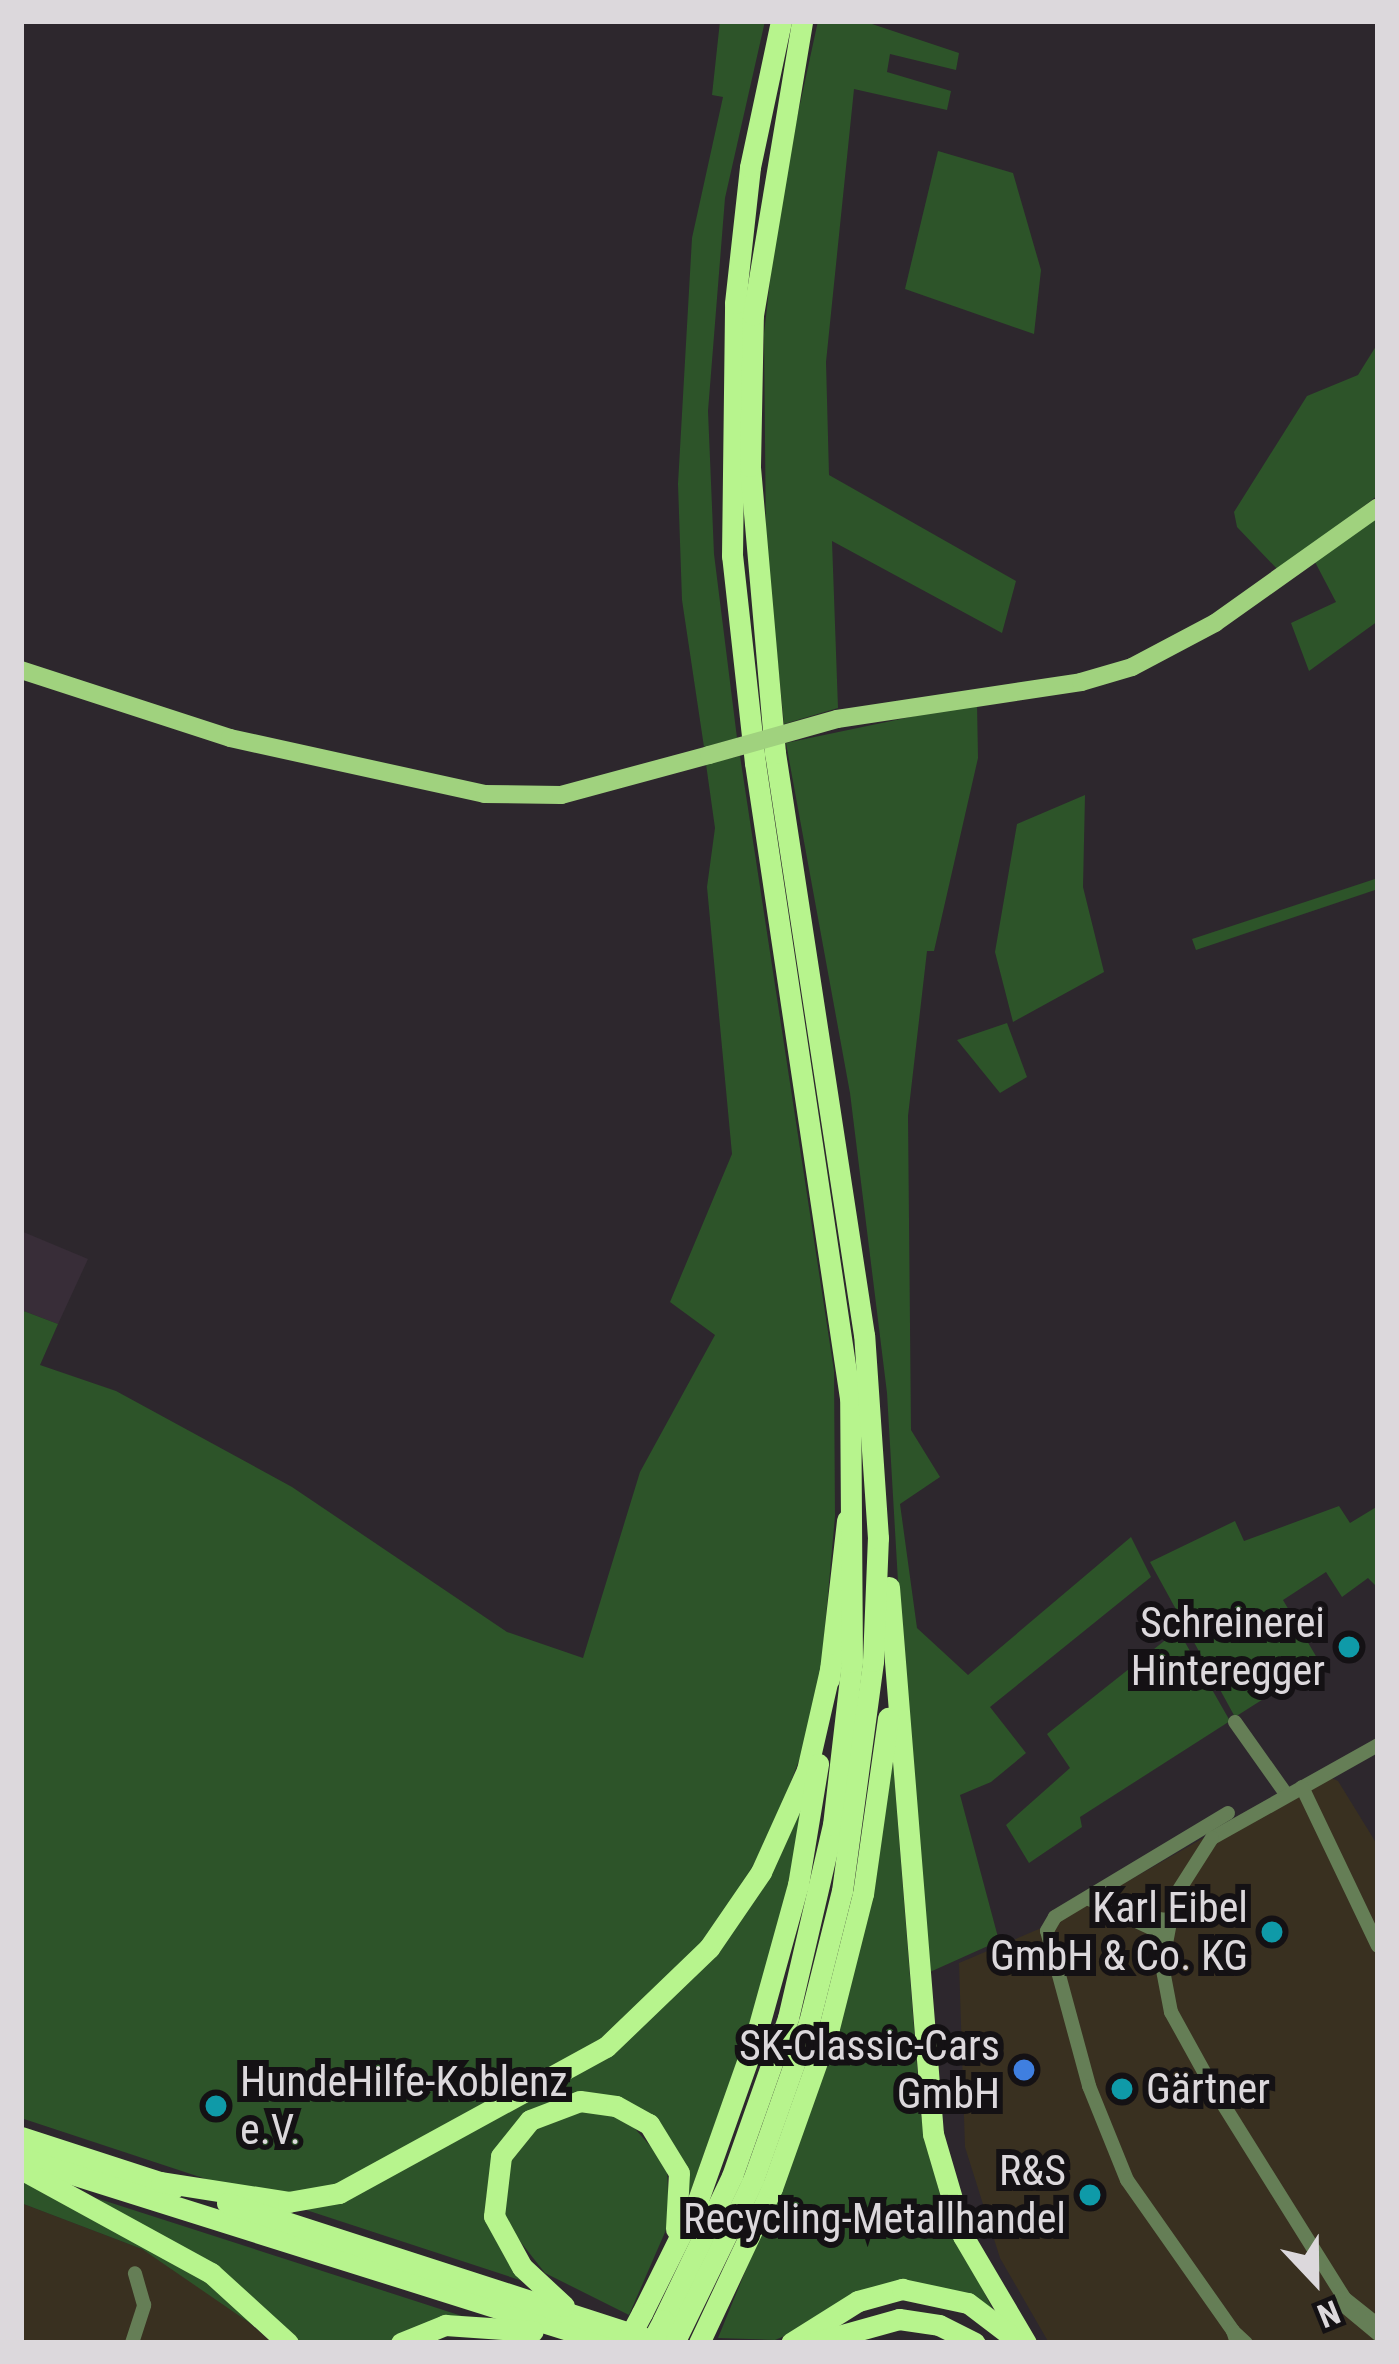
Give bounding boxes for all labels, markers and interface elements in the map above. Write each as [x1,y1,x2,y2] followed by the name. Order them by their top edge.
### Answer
[1131,1598,1325,1696] place label: Schreinerei Hinteregger
[1336,1634,1362,1660] marker: Schreinerei Hinteregger
[990,1883,1248,1982] place label: Karl Eibel GmbH & Co. KG
[1259,1919,1285,1945] marker: Karl Eibel GmbH & Co. KG
[739,2021,1000,2120] place label: SK-Classic-Cars GmbH
[240,2057,568,2156] place label: HundeHilfe-Koblenz e.V.
[1011,2057,1037,2083] marker: SK-Classic-Cars GmbH
[1146,2064,1270,2114] place label: Gärtner
[1109,2076,1135,2102] marker: Gärtner
[203,2093,229,2119] marker: HundeHilfe-Koblenz e.V.
[683,2146,1066,2244] place label: R&S Recycling-Metallhandel
[1077,2182,1103,2208] marker: R&S Recycling-Metallhandel
[1255,2220,1375,2340] north arrow
[1312,2292,1345,2336] text: N

